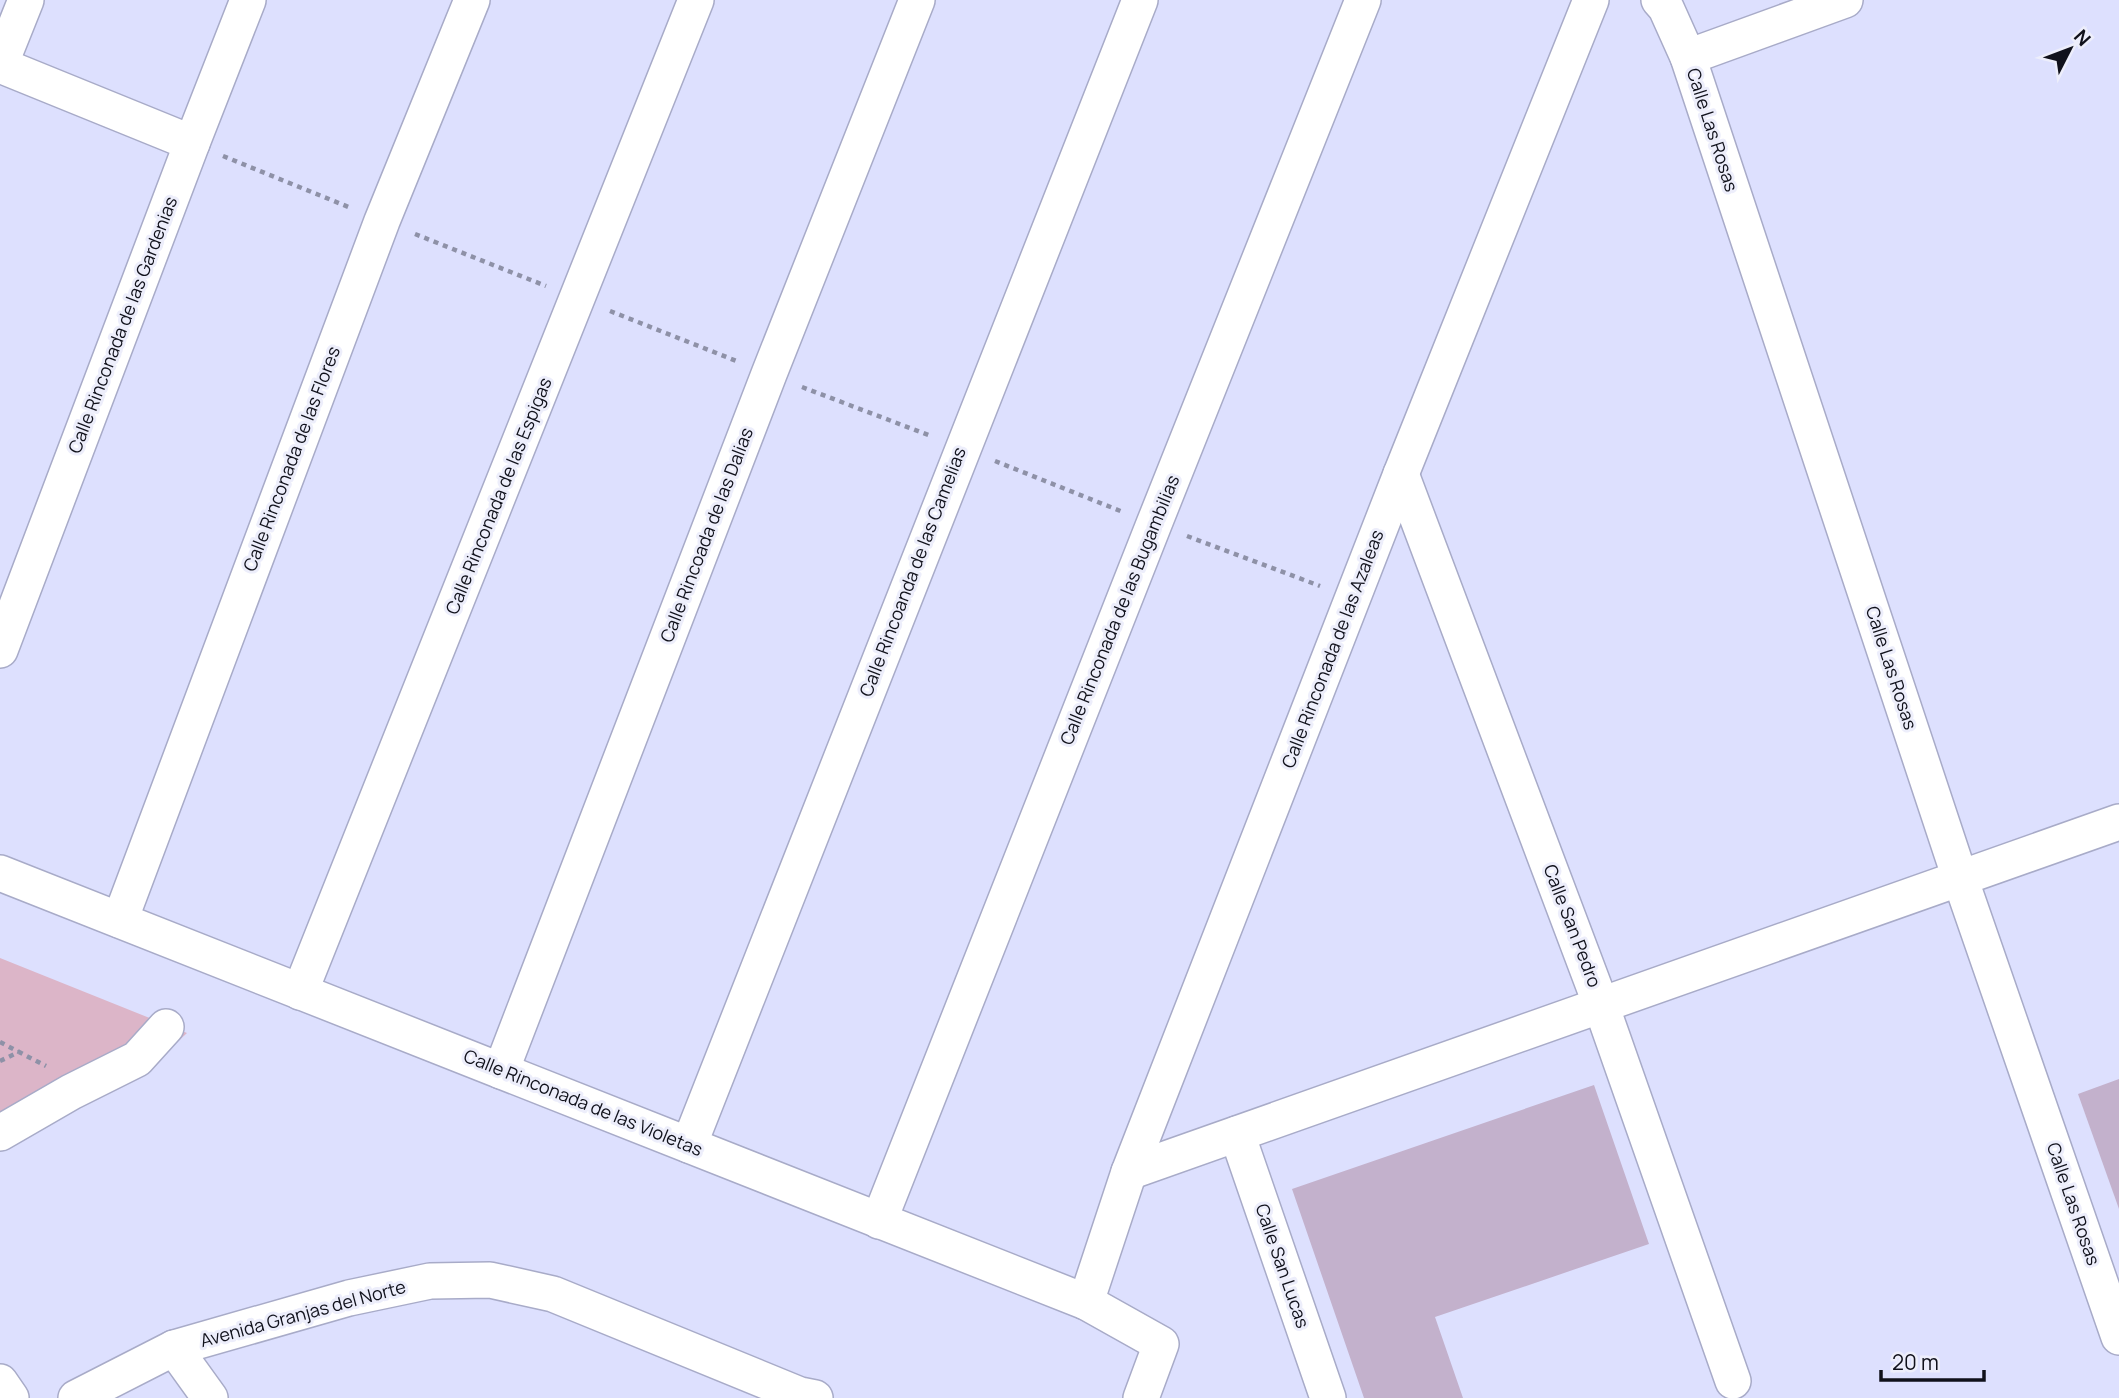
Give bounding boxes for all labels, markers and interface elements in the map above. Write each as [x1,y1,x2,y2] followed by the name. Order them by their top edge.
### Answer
[2035,14,2105,84] north arrow
[2068,24,2097,51] text: N
[1682,65,1744,194] street label: Calle Las Rosas
[62,193,182,456] street label: Calle Rinconada de las Gardenias
[237,343,345,575] street label: Calle Rinconada de las Flores
[439,374,557,618] street label: Calle Rinconada de las Espigas
[654,424,758,645] street label: Calle Rincoada de las Dalias
[853,443,971,700] street label: Calle Rincoanda de las Camelias
[1054,471,1184,748] street label: Calle Rinconada de las Bugambilias
[1275,526,1389,771] street label: Calle Rinconada de las Azaleas
[1861,603,1923,732] street label: Calle Las Rosas
[1538,861,1607,991] street label: Calle San Pedro
[460,1043,706,1161] street label: Calle Rinconada de las Violetas
[2042,1139,2106,1268] street label: Calle Las Rosas
[1250,1200,1315,1331] street label: Calle San Lucas
[197,1274,408,1352] street label: Avenida Granjas del Norte
[1881,1338,1984,1382] scale bar
[1892,1348,1939,1376] text: 20 m

